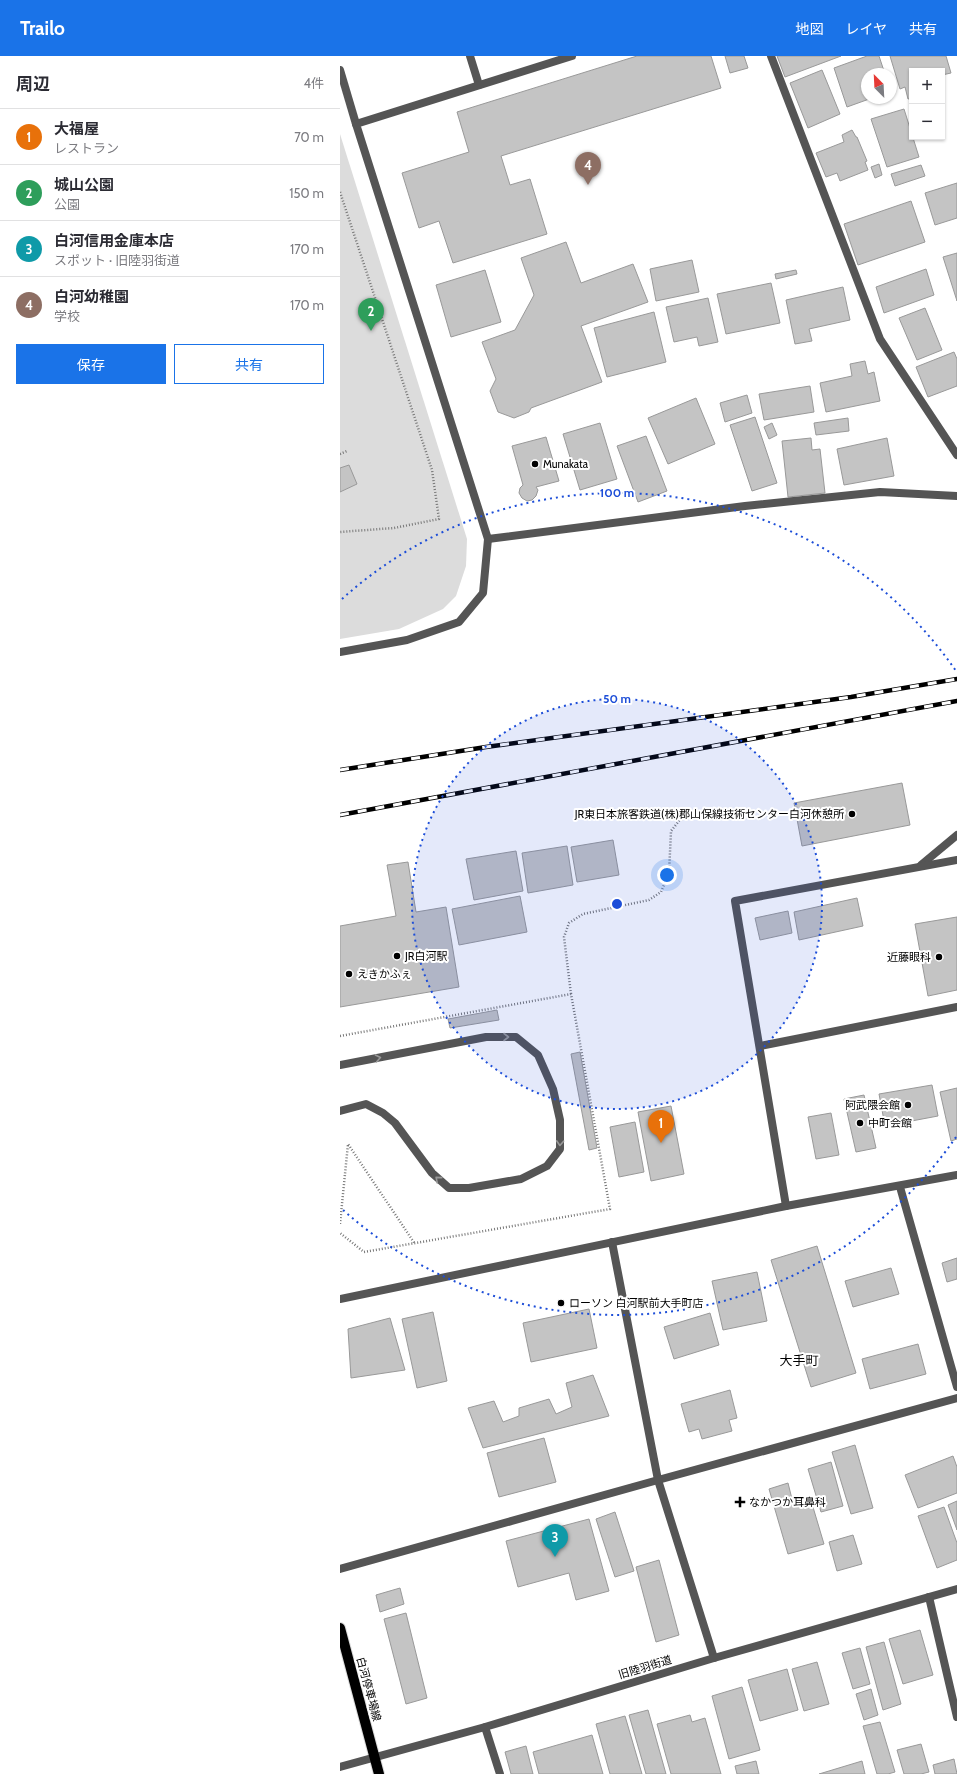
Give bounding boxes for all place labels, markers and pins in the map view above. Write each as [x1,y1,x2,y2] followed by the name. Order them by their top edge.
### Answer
[575,152,601,185] pin: 4
[358,298,384,331] pin: 2
[543,457,589,471] place label: Munakata
[530,459,540,469] marker: Munakata
[574,807,845,821] place label: JR東日本旅客鉄道(株)郡山保線技術センター白河休憩所
[847,809,857,819] marker: JR東日本旅客鉄道(株)郡山保線技術センター白河休憩所
[610,897,624,911] centre of rings
[404,949,447,963] place label: JR白河駅
[887,950,931,964] place label: 近藤眼科
[392,951,402,961] marker: JR白河駅
[934,952,944,962] marker: 近藤眼科
[357,967,412,981] place label: えきかふぇ
[344,969,354,979] marker: えきかふぇ
[845,1098,900,1112] place label: 阿武隈会館
[903,1100,913,1110] marker: 阿武隈会館
[648,1110,674,1143] pin: 1
[868,1116,912,1130] place label: 中町会館
[855,1118,865,1128] marker: 中町会館
[569,1296,703,1310] place label: ローソン 白河駅前大手町店
[556,1298,566,1308] marker: ローソン 白河駅前大手町店
[749,1495,826,1509] place label: なかつか耳鼻科
[734,1496,746,1508] marker: なかつか耳鼻科
[542,1524,568,1557] pin: 3

